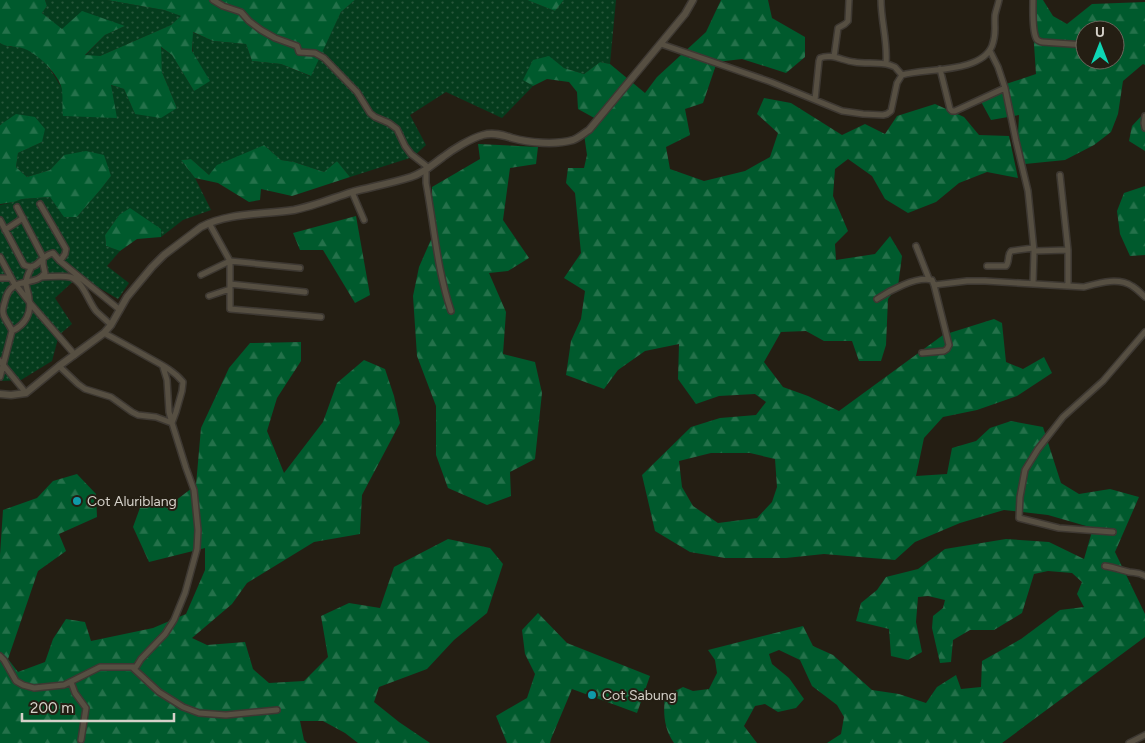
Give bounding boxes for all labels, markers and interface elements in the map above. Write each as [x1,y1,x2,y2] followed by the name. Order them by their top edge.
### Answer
[1075,20,1125,70] north arrow
[1095,24,1105,41] text: U
[87,493,177,510] place label: Cot Aluriblang
[71,495,83,507] marker: Cot Aluriblang
[602,687,677,704] place label: Cot Sabung
[586,689,598,701] marker: Cot Sabung
[22,690,175,722] scale bar
[30,699,74,717] text: 200 m

